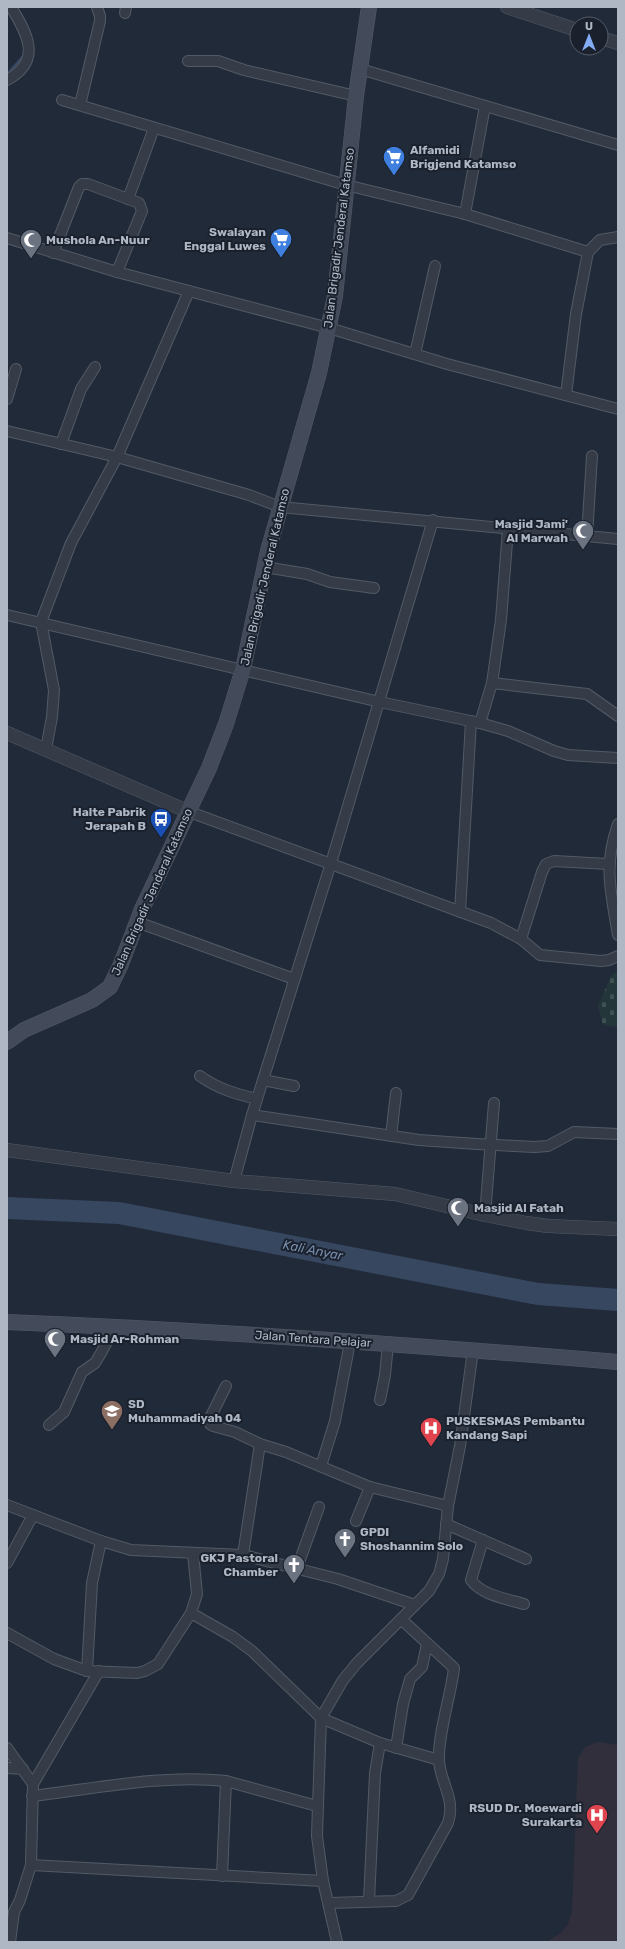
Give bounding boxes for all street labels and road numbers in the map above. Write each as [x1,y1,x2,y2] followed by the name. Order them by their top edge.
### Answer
[321,147,357,329] street label: Jalan Brigadir Jenderal Katamso
[238,487,292,667] street label: Jalan Brigadir Jenderal Katamso
[109,806,195,978] street label: Jalan Brigadir Jenderal Katamso
[254,1328,372,1350] street label: Jalan Tentara Pelajar

